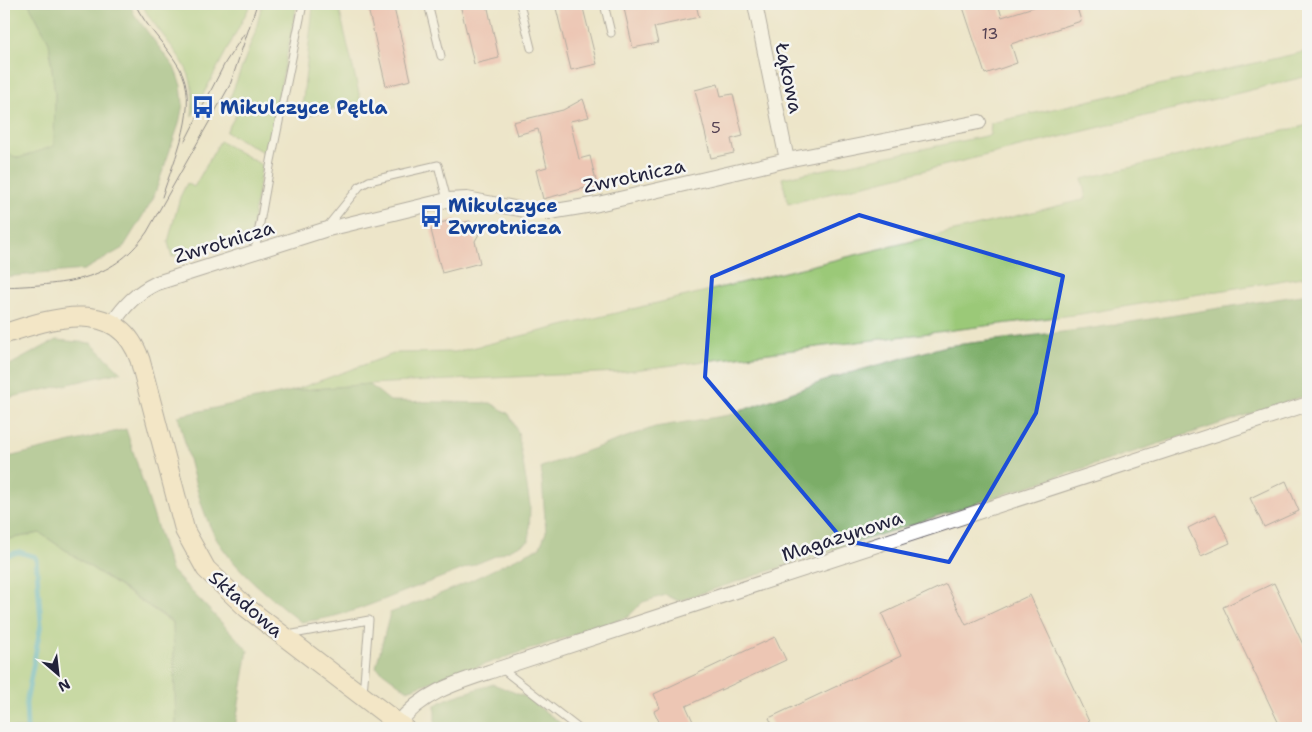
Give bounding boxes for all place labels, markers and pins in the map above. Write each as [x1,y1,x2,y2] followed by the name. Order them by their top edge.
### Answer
[190,94,216,120] bus stop icon: Mikulczyce Pętla
[220,95,388,120] place label: Mikulczyce Pętla
[448,193,561,240] place label: Mikulczyce Zwrotnicza
[418,203,444,229] bus stop icon: Mikulczyce Zwrotnicza

